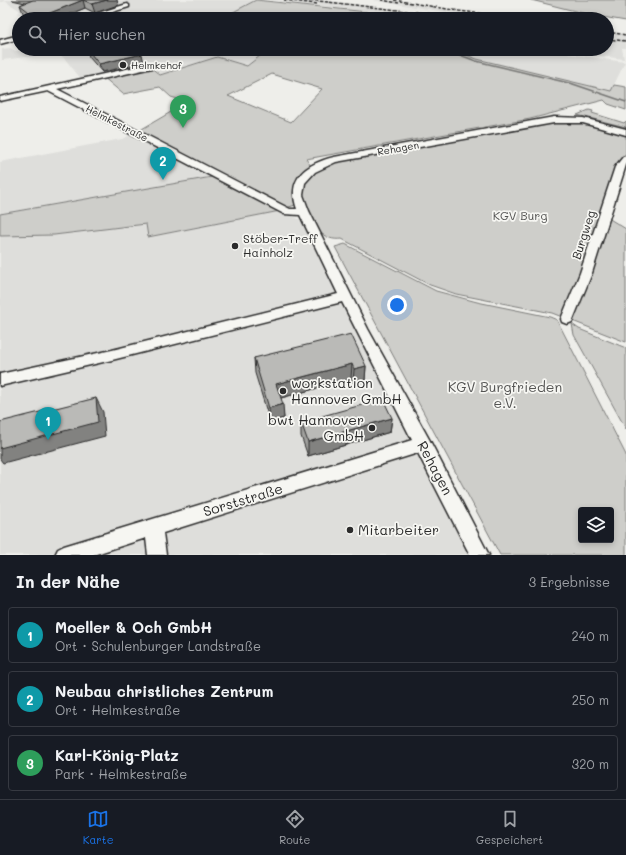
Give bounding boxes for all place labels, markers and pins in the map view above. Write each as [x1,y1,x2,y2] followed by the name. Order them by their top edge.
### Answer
[131,58,183,72] place label: Helmkehof
[118,60,128,70] marker: Helmkehof
[170,95,196,128] pin: 3
[150,147,176,180] pin: 2
[243,230,318,260] place label: Stöber-Treff Hainholz
[230,241,240,251] marker: Stöber-Treff Hainholz
[291,373,402,408] place label: workstation Hannover GmbH
[278,386,288,396] marker: workstation Hannover GmbH
[35,407,61,440] pin: 1
[268,410,364,445] place label: bwt Hannover GmbH
[367,423,377,433] marker: bwt Hannover GmbH
[358,520,439,539] place label: Mitarbeiter
[345,525,355,535] marker: Mitarbeiter

